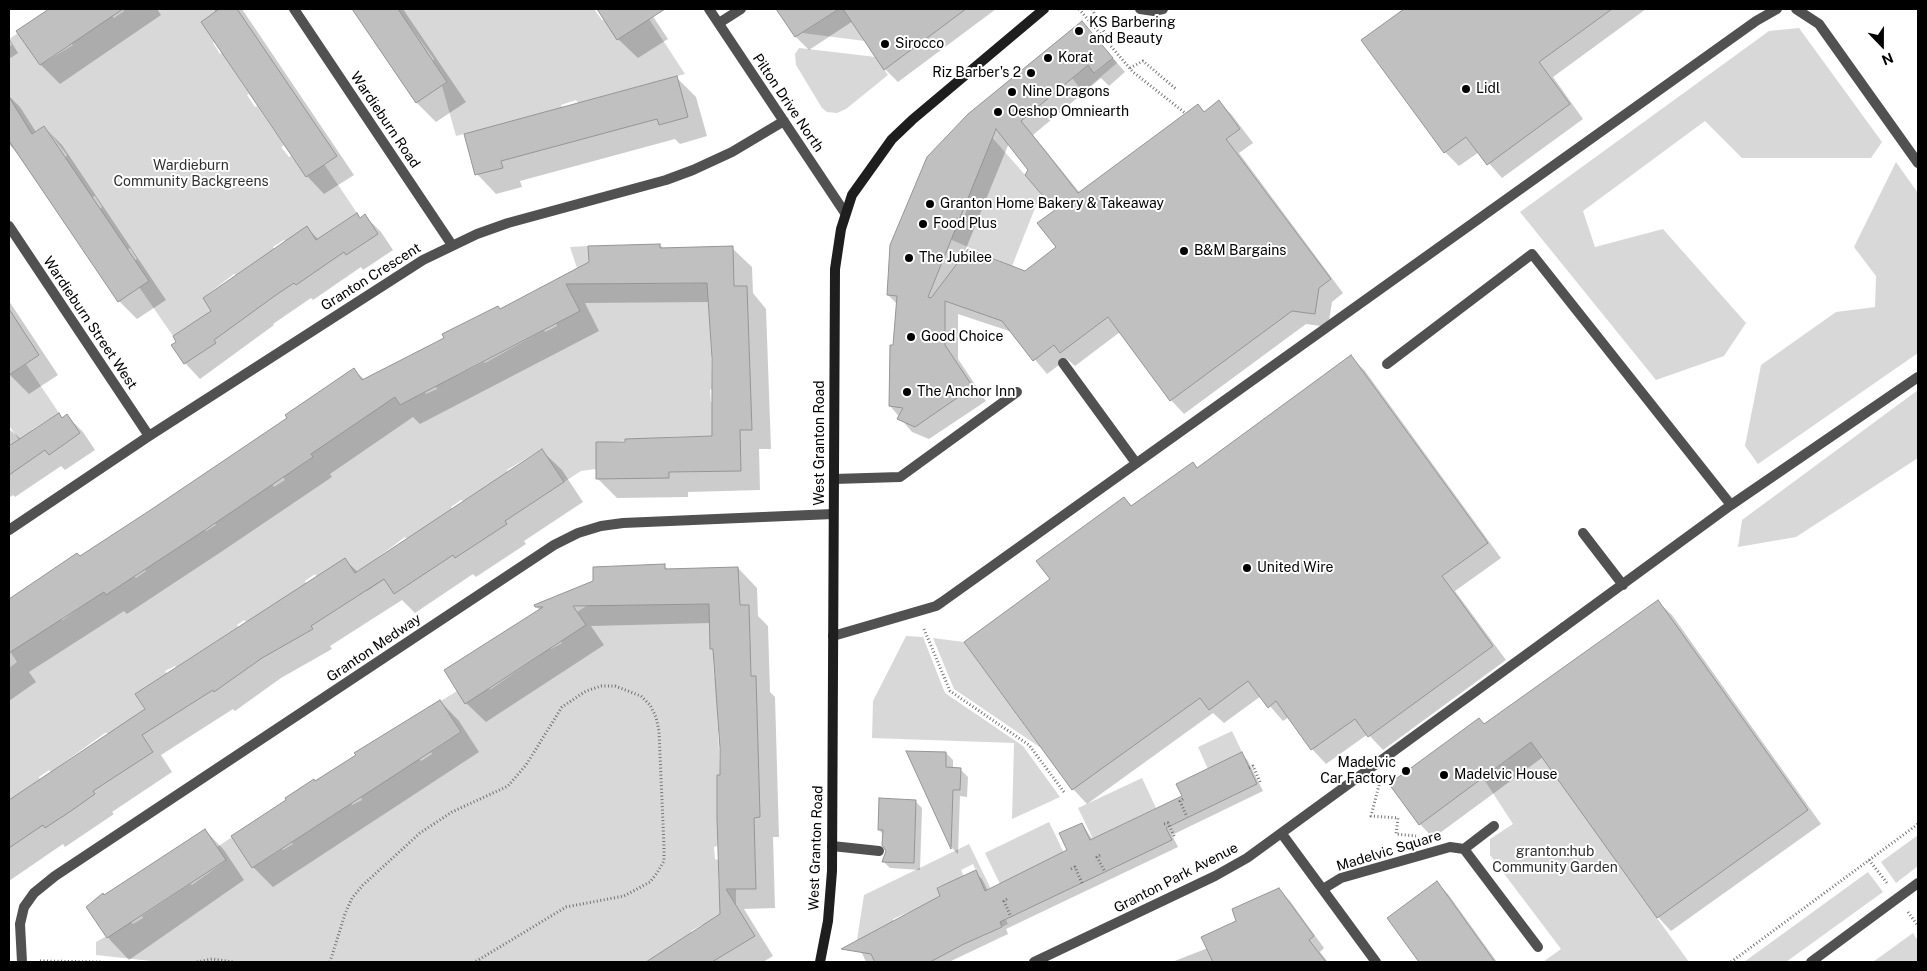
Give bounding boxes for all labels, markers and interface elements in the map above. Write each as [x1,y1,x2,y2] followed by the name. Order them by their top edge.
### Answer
[1089,15,1176,48] place label: KS Barbering and Beauty
[1857,20,1907,70] north arrow
[1073,25,1085,37] marker: KS Barbering and Beauty
[895,36,944,52] place label: Sirocco
[879,38,891,50] marker: Sirocco
[1880,49,1896,68] text: N
[1058,50,1093,66] place label: Korat
[749,51,827,155] street label: Pilton Drive North
[1042,52,1054,64] marker: Korat
[932,65,1021,81] place label: Riz Barber's 2
[1025,67,1037,79] marker: Riz Barber's 2
[347,69,423,171] street label: Wardieburn Road
[1476,81,1500,97] place label: Lidl
[1460,83,1472,95] marker: Lidl
[1022,84,1110,100] place label: Nine Dragons
[1006,86,1018,98] marker: Nine Dragons
[1008,104,1129,120] place label: Oeshop Omniearth
[992,106,1004,118] marker: Oeshop Omniearth
[113,158,269,190] park label: Wardieburn Community Backgreens
[940,196,1164,212] place label: Granton Home Bakery & Takeaway
[924,198,936,210] marker: Granton Home Bakery & Takeaway
[933,216,997,232] place label: Food Plus
[917,218,929,230] marker: Food Plus
[318,240,424,314] street label: Granton Crescent
[1194,243,1286,259] place label: B&M Bargains
[1178,245,1190,257] marker: B&M Bargains
[919,250,992,266] place label: The Jubilee
[903,252,915,264] marker: The Jubilee
[39,253,141,393] street label: Wardieburn Street West
[921,329,1003,345] place label: Good Choice
[905,331,917,343] marker: Good Choice
[812,380,828,506] street label: West Granton Road
[917,384,1015,400] place label: The Anchor Inn
[901,386,913,398] marker: The Anchor Inn
[1257,560,1333,576] place label: United Wire
[1241,562,1253,574] marker: United Wire
[324,610,424,686] street label: Granton Medway
[1320,755,1396,788] place label: Madelvic Car Factory
[1400,765,1412,777] marker: Madelvic Car Factory
[1454,767,1558,783] place label: Madelvic House
[1438,769,1450,781] marker: Madelvic House
[805,785,827,911] street label: West Granton Road
[1335,827,1443,875] street label: Madelvic Square
[1111,839,1241,917] street label: Granton Park Avenue
[1492,844,1618,876] park label: granton:hub Community Garden

